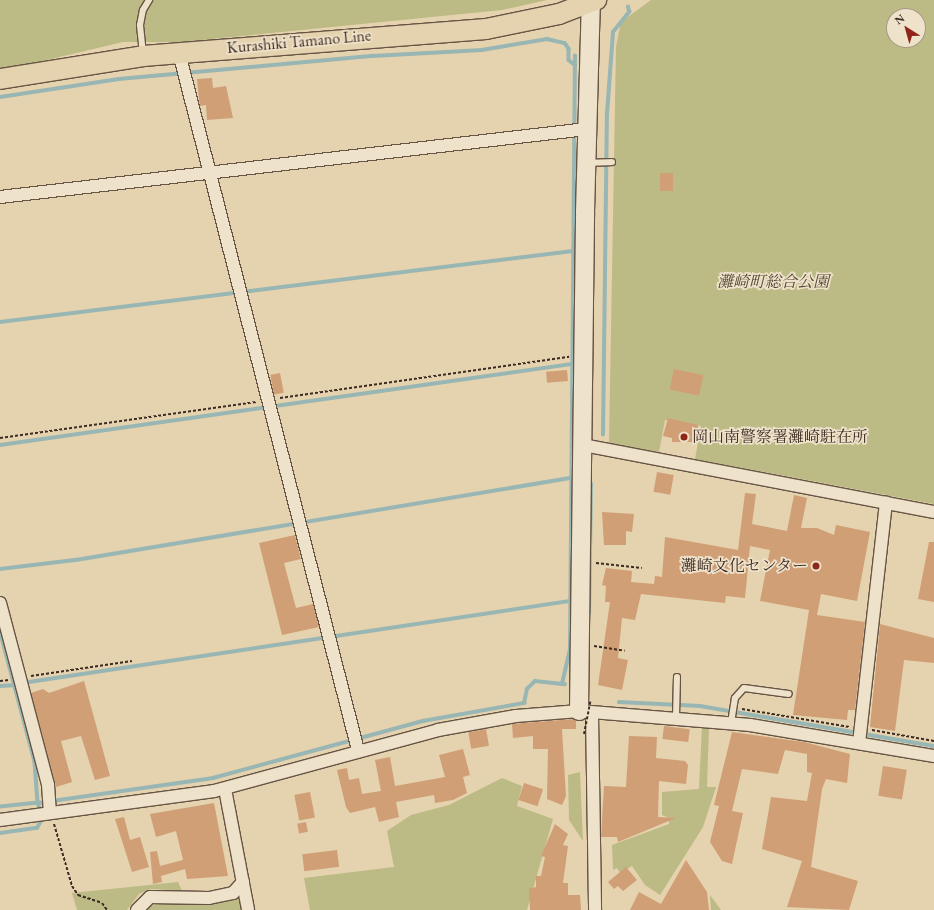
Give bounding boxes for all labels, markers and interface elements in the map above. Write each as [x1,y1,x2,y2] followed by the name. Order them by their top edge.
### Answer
[886,8,926,48] north arrow
[892,11,907,27] text: N
[226,26,372,58] street label: Kurashiki Tamano Line
[717,272,829,292] park label: 灘崎町総合公園
[692,427,868,447] place label: 岡山南警察署灘崎駐在所
[679,432,689,442] marker: 岡山南警察署灘崎駐在所
[680,556,808,576] place label: 灘崎文化センター
[811,561,821,571] marker: 灘崎文化センター

